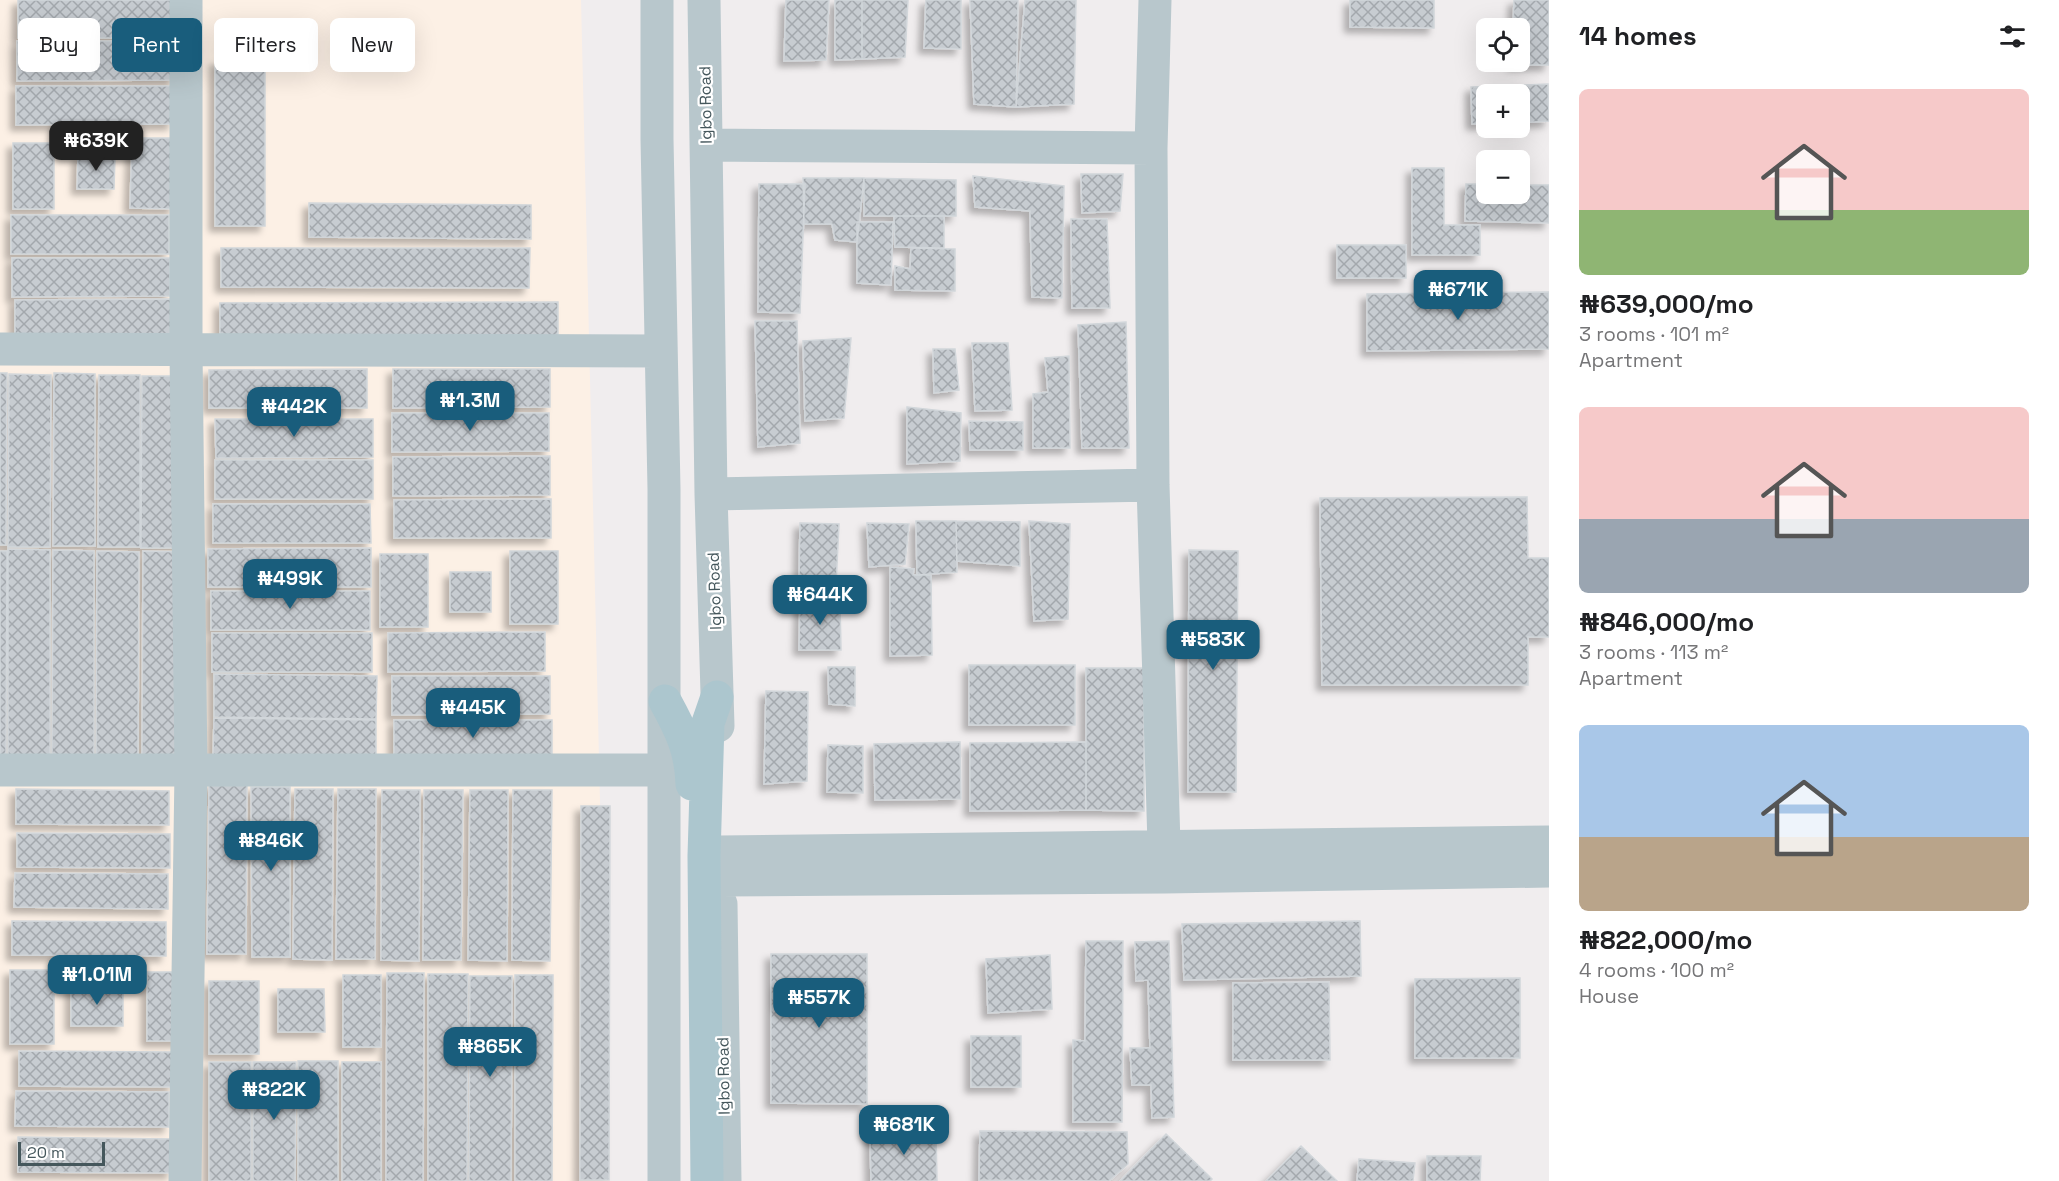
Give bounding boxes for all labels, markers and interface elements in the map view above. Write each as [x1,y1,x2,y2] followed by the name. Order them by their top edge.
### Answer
[18,18,100,72] chip: Buy
[112,18,202,72] chip: Rent
[214,18,318,72] chip: Filters
[330,18,415,72] chip: New
[1476,18,1530,204] map controls
[1476,18,1530,72] button: locate
[1579,19,1697,53] text: 14 homes
[1996,20,2029,53] icon: filters
[694,66,717,144] street label: Igbo Road
[1476,84,1530,138] button: +
[54,121,138,172] pin: ₦639K
[63,127,129,153] text: ₦639K
[1750,128,1858,236] icon: home
[1476,150,1530,204] button: −
[1416,270,1500,321] pin: ₦671K
[1428,276,1488,302] text: ₦671K
[1579,287,1754,321] text: ₦639,000/mo
[1579,321,1729,347] text: 3 rooms · 101 m²
[1579,347,1683,373] text: Apartment
[428,381,512,432] pin: ₦1.3M
[252,387,336,438] pin: ₦442K
[440,387,500,413] text: ₦1.3M
[261,393,327,419] text: ₦442K
[1750,446,1858,554] icon: home
[703,552,726,630] street label: Igbo Road
[248,559,332,610] pin: ₦499K
[257,565,323,591] text: ₦499K
[778,575,862,626] pin: ₦644K
[787,581,853,607] text: ₦644K
[1579,605,1754,639] text: ₦846,000/mo
[1171,620,1255,671] pin: ₦583K
[1181,626,1245,652] text: ₦583K
[1579,639,1728,665] text: 3 rooms · 113 m²
[1579,665,1683,691] text: Apartment
[431,688,515,739] pin: ₦445K
[440,694,506,720] text: ₦445K
[1750,764,1858,872] icon: home
[229,821,313,872] pin: ₦846K
[238,827,304,853] text: ₦846K
[1579,923,1753,957] text: ₦822,000/mo
[48,955,146,1006] pin: ₦1.01M
[1579,957,1734,983] text: 4 rooms · 100 m²
[62,961,132,987] text: ₦1.01M
[777,978,861,1029] pin: ₦557K
[1579,983,1639,1009] text: House
[787,984,851,1010] text: ₦557K
[448,1027,532,1078] pin: ₦865K
[458,1033,523,1059] text: ₦865K
[712,1037,735,1115] street label: Igbo Road
[232,1070,316,1121] pin: ₦822K
[242,1076,306,1102] text: ₦822K
[862,1105,946,1156] pin: ₦681K
[873,1111,935,1137] text: ₦681K
[18,1139,105,1166] scale bar
[27,1142,65,1163] text: 20 m

